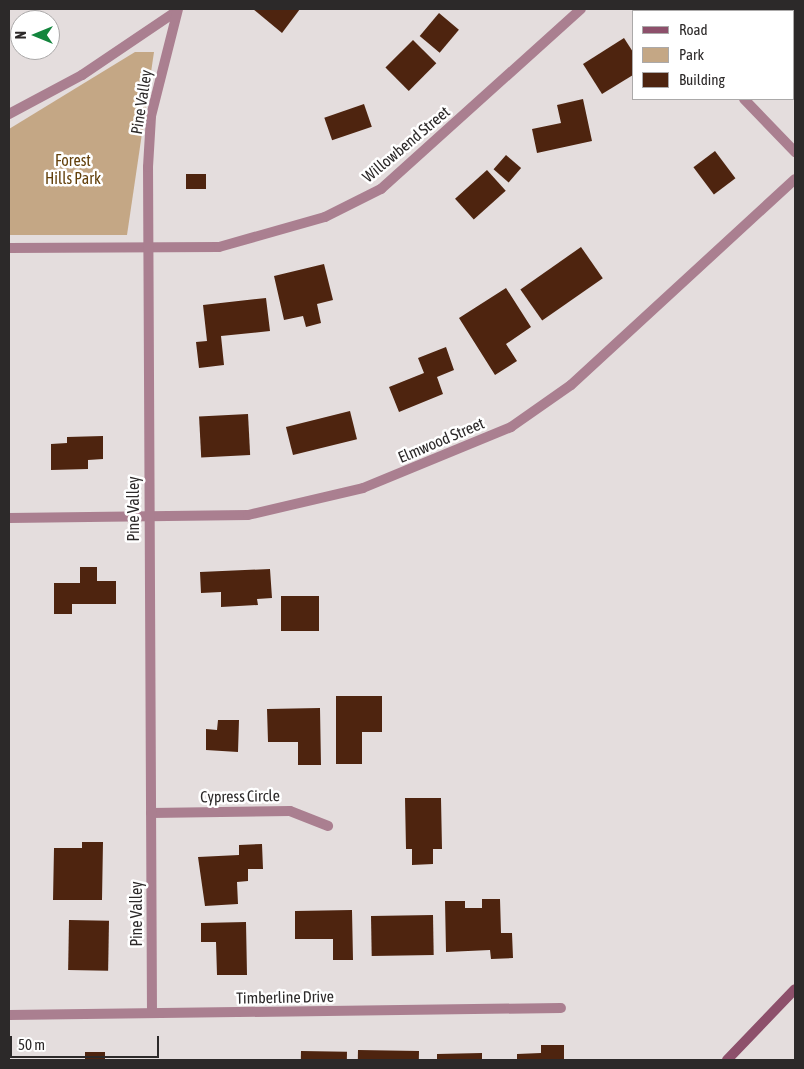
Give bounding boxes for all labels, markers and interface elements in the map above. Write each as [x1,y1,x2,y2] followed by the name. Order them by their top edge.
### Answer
[10,10,60,60] north arrow
[632,10,794,100] legend
[679,21,708,38] text: Road
[13,31,29,39] text: N
[679,46,704,63] text: Park
[126,68,156,136] street label: Pine Valley
[679,71,725,88] text: Building
[358,102,454,186] street label: Willowbend Street
[45,150,101,188] park label: Forest Hills Park
[395,413,487,467] street label: Elmwood Street
[123,476,143,542] street label: Pine Valley
[200,786,280,806] street label: Cypress Circle
[126,881,146,947] street label: Pine Valley
[236,987,334,1007] street label: Timberline Drive
[12,1026,161,1058] scale bar
[18,1036,45,1053] text: 50 m

